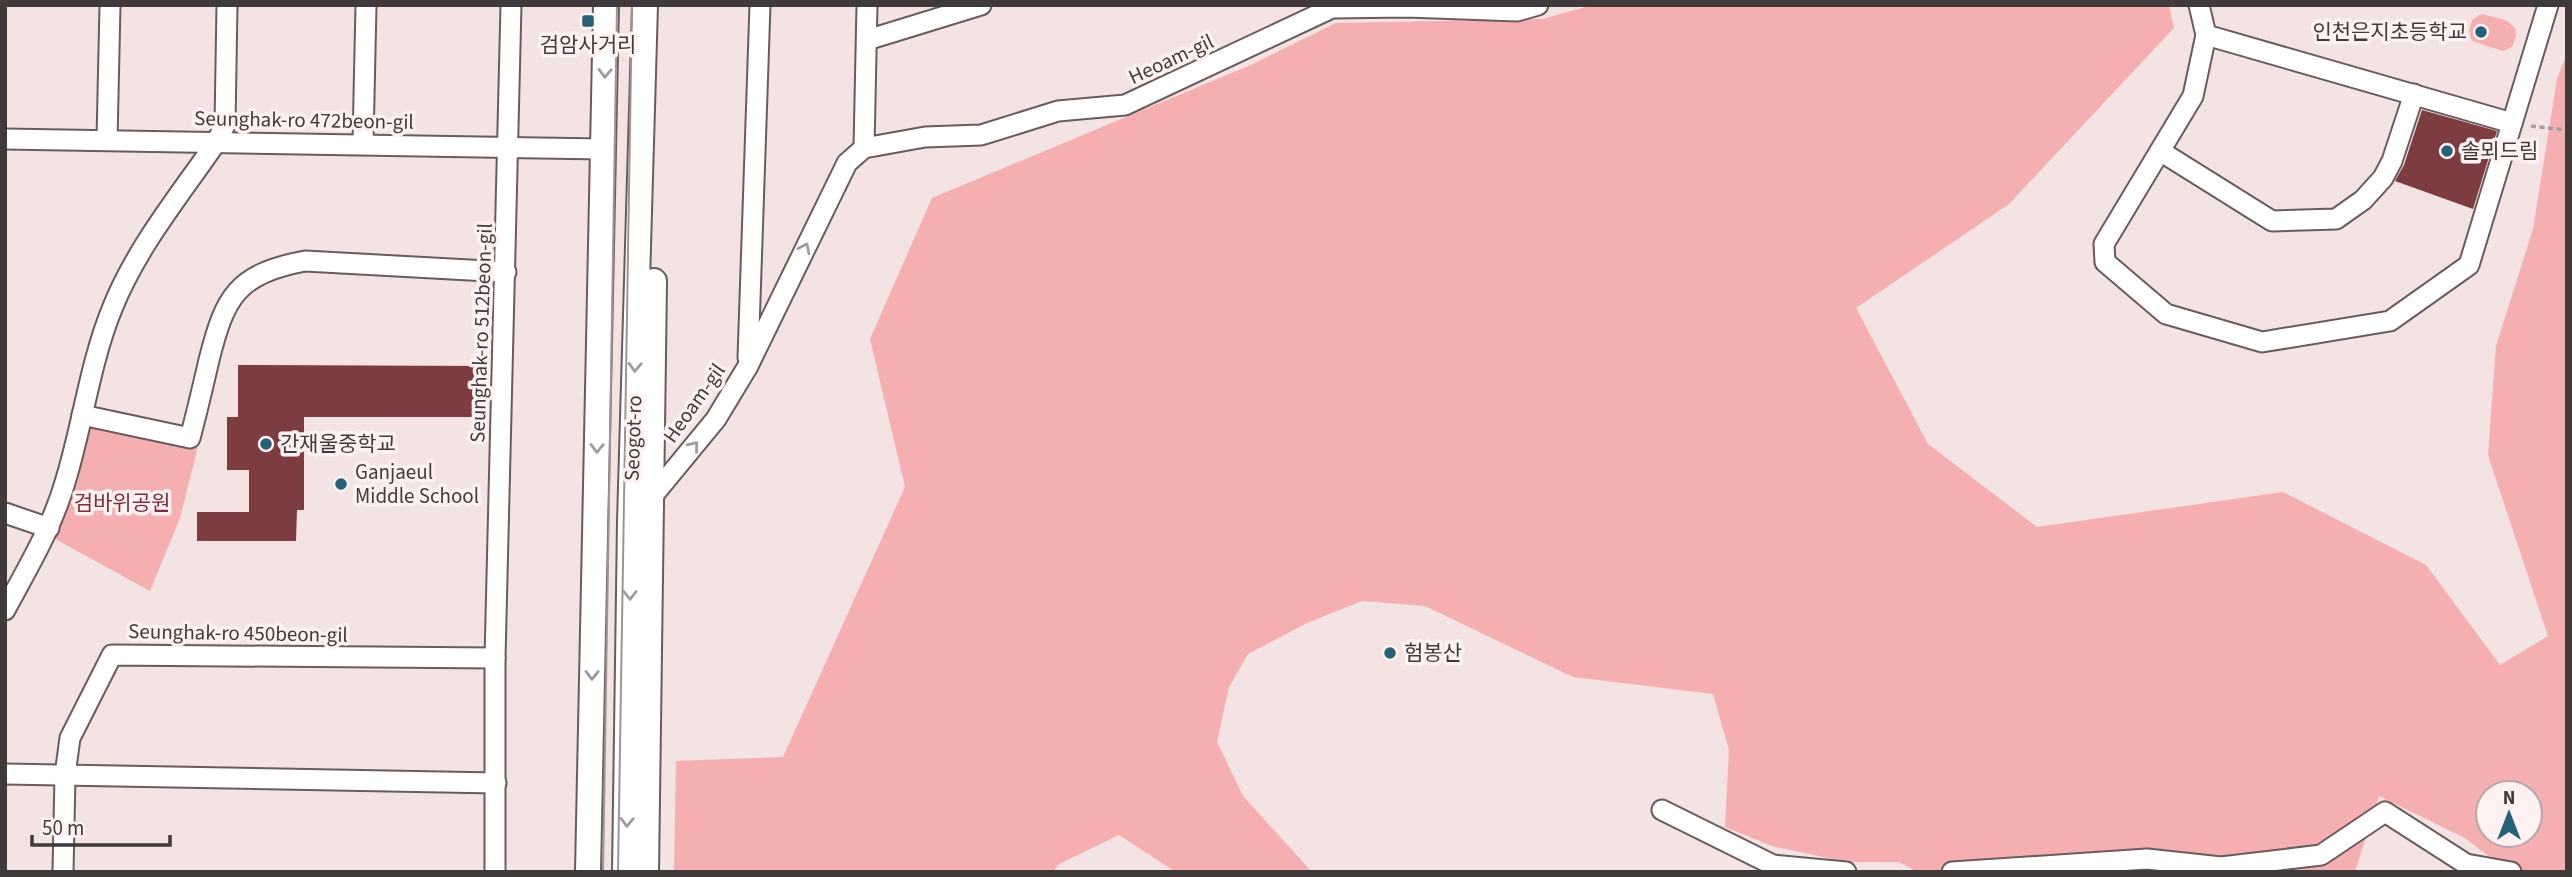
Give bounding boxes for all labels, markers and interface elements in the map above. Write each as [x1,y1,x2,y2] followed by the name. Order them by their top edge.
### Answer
[580,13,596,29] marker: 검암사거리
[2312,17,2467,47] place label: 인천은지초등학교
[2473,24,2489,40] marker: 인천은지초등학교
[1123,26,1219,92] street label: Heoam-gil
[540,30,636,60] place label: 검암사거리
[597,68,612,79] one-way arrow
[194,103,414,137] street label: Seunghak-ro 472beon-gil
[2461,136,2538,166] place label: 솔뫼드림
[2439,143,2455,159] marker: 솔뫼드림
[462,223,500,443] street label: Seunghak-ro 512beon-gil
[797,243,811,255] one-way arrow
[656,357,732,449] street label: Heoam-gil
[627,362,642,373] one-way arrow
[617,395,649,481] street label: Seogot-ro
[280,429,396,459] place label: 간재울중학교
[258,436,274,452] marker: 간재울중학교
[686,441,698,454] one-way arrow
[589,443,604,454] one-way arrow
[355,457,479,511] place label: Ganjaeul Middle School
[333,476,349,492] marker: Ganjaeul Middle School
[74,488,170,518] park label: 검바위공원
[622,590,638,601] one-way arrow
[128,616,348,650] street label: Seunghak-ro 450beon-gil
[1404,638,1462,668] place label: 험봉산
[1382,645,1398,661] marker: 험봉산
[584,671,600,681] one-way arrow
[2474,779,2544,849] north arrow
[2503,785,2515,812] text: N
[32,804,170,848] scale bar
[42,813,84,843] text: 50 m
[619,817,634,828] one-way arrow

